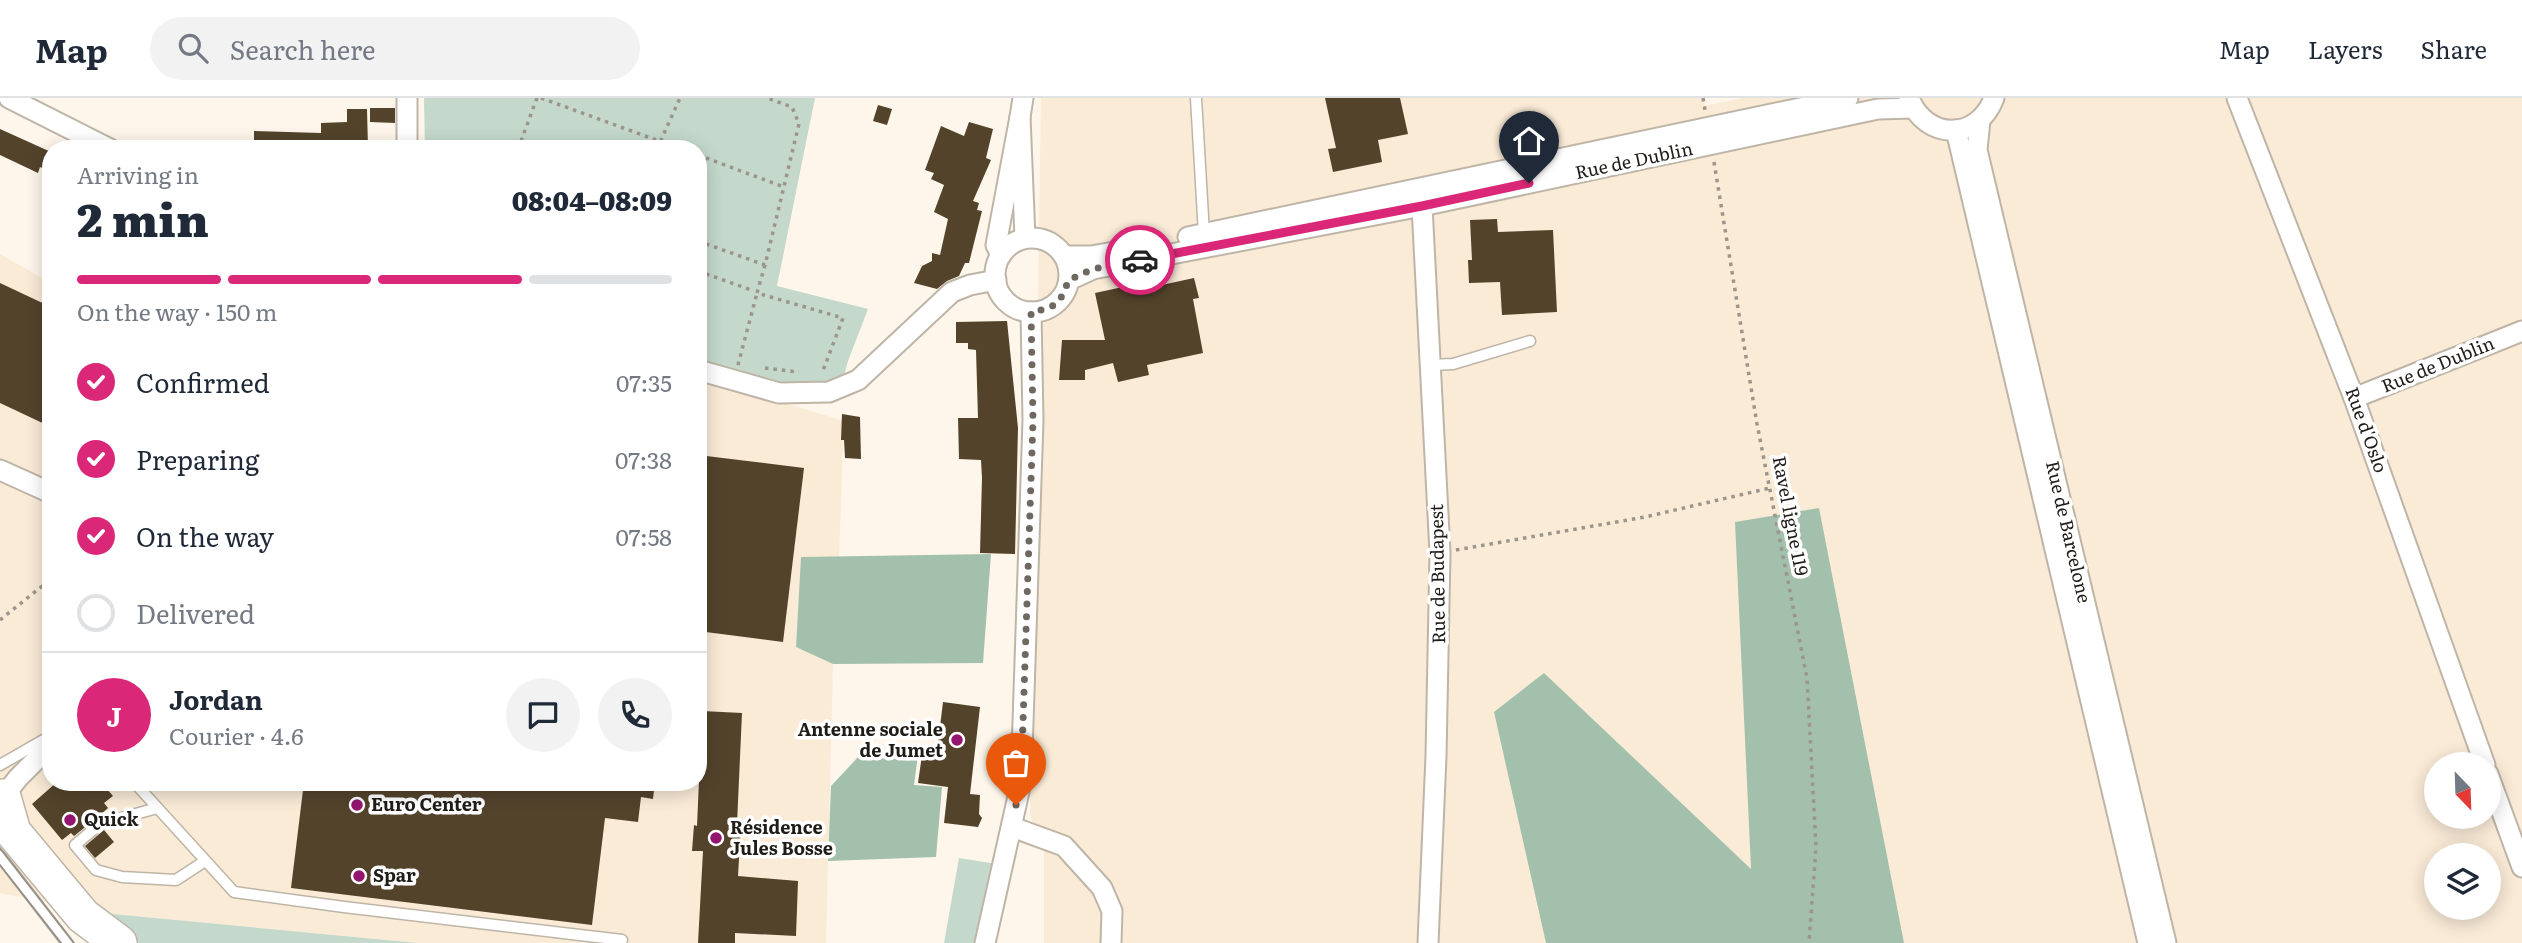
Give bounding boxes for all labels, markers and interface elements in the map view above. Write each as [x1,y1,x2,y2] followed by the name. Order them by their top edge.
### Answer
[150,17,640,80] search box
[35,24,108,73] text: Map
[174,29,212,67] icon: search
[230,29,376,68] text: Search here
[2219,31,2270,66] text: Map
[2308,31,2382,66] text: Layers
[2420,31,2487,66] text: Share
[1499,111,1559,183] pin
[1510,122,1548,160] icon: home
[1572,134,1695,185] street label: Rue de Dublin
[77,157,199,191] text: Arriving in
[512,180,672,219] text: 08:04–08:09
[77,183,209,251] text: 2 min
[1105,225,1175,295] courier
[1121,241,1159,279] icon: car
[77,294,277,328] text: On the way · 150 m
[2377,329,2498,399] street label: Rue de Dublin
[136,362,270,401] text: Confirmed
[77,363,115,401] icon: check
[616,365,672,399] text: 07:35
[2339,383,2395,476] street label: Rue d'Oslo
[136,439,259,478] text: Preparing
[77,440,115,478] icon: check
[615,442,672,476] text: 07:38
[1767,453,1816,578] street label: Ravel ligne 119
[2040,458,2099,606] street label: Rue de Barcelone
[1422,503,1451,644] street label: Rue de Budapest
[136,516,274,555] text: On the way
[77,517,115,555] icon: check
[615,519,672,553] text: 07:58
[136,593,255,632] text: Delivered
[506,678,580,752] button: chat
[598,678,672,752] button: phone
[169,679,263,718] text: Jordan
[107,696,121,735] text: J
[798,715,943,763] place label: Antenne sociale de Jumet
[169,718,304,752] text: Courier · 4.6
[949,732,965,748] marker: Antenne sociale de Jumet
[986,733,1046,805] pin
[997,744,1035,782] icon: bag
[2424,752,2501,830] north arrow
[2424,752,2501,920] map controls
[371,790,482,817] place label: Euro Center
[349,797,365,813] marker: Euro Center
[84,805,140,832] place label: Quick
[62,812,78,828] marker: Quick
[730,813,833,861] place label: Résidence Jules Bosse
[708,830,724,846] marker: Résidence Jules Bosse
[2424,843,2501,920] button: layers
[373,861,416,888] place label: Spar
[351,868,367,884] marker: Spar

